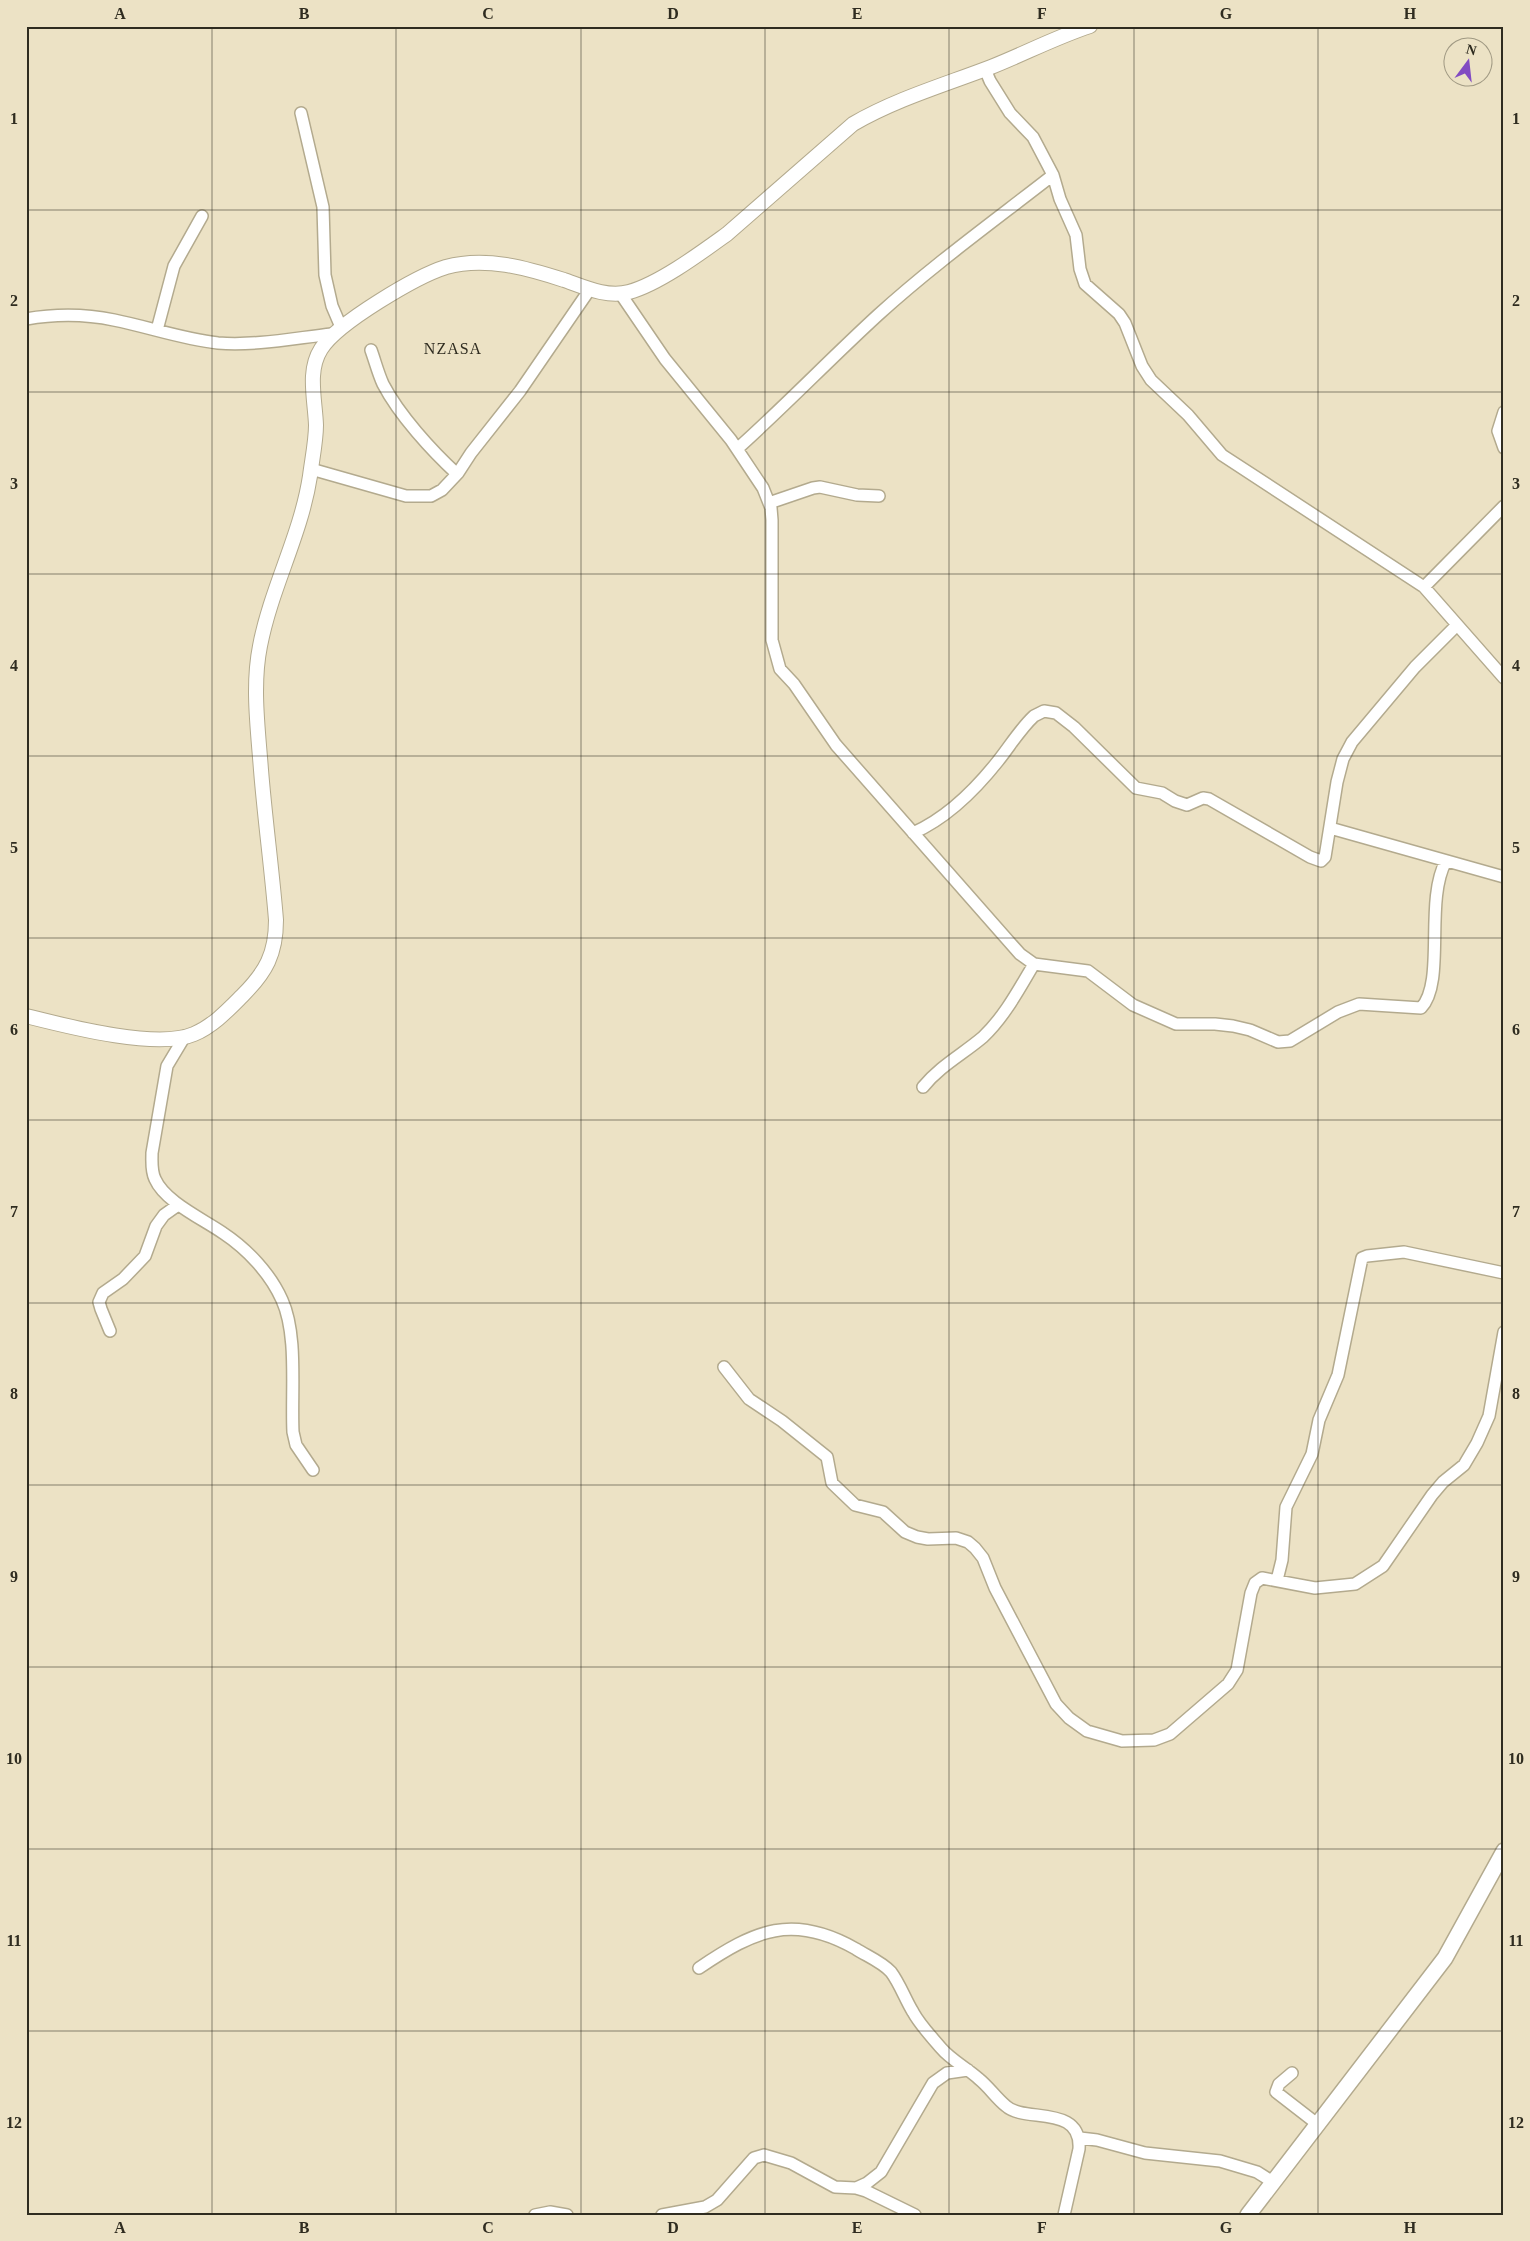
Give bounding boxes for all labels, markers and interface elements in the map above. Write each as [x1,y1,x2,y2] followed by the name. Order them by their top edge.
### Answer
[114,5,126,22] text: A
[299,5,310,22] text: B
[482,5,494,22] text: C
[667,5,679,22] text: D
[852,5,862,22] text: E
[1037,5,1047,22] text: F
[1220,5,1233,22] text: G
[1404,5,1417,22] text: H
[1442,38,1492,88] north arrow
[1464,41,1478,58] text: N
[10,110,18,127] text: 1
[1512,110,1520,127] text: 1
[10,292,18,309] text: 2
[1512,292,1520,309] text: 2
[424,340,482,357] district label: NZASA
[10,475,18,492] text: 3
[1512,475,1520,492] text: 3
[10,657,18,674] text: 4
[1512,657,1520,674] text: 4
[10,839,18,856] text: 5
[1512,839,1520,856] text: 5
[10,1021,18,1038] text: 6
[1512,1021,1520,1038] text: 6
[10,1203,18,1220] text: 7
[1512,1203,1520,1220] text: 7
[10,1385,18,1402] text: 8
[1512,1385,1520,1402] text: 8
[10,1568,18,1585] text: 9
[1512,1568,1520,1585] text: 9
[6,1750,22,1767] text: 10
[1508,1750,1524,1767] text: 10
[6,1932,22,1949] text: 11
[1508,1932,1524,1949] text: 11
[6,2114,22,2131] text: 12
[1508,2114,1524,2131] text: 12
[114,2219,126,2236] text: A
[299,2219,310,2236] text: B
[482,2219,494,2236] text: C
[667,2219,679,2236] text: D
[852,2219,862,2236] text: E
[1037,2219,1047,2236] text: F
[1220,2219,1233,2236] text: G
[1404,2219,1417,2236] text: H

